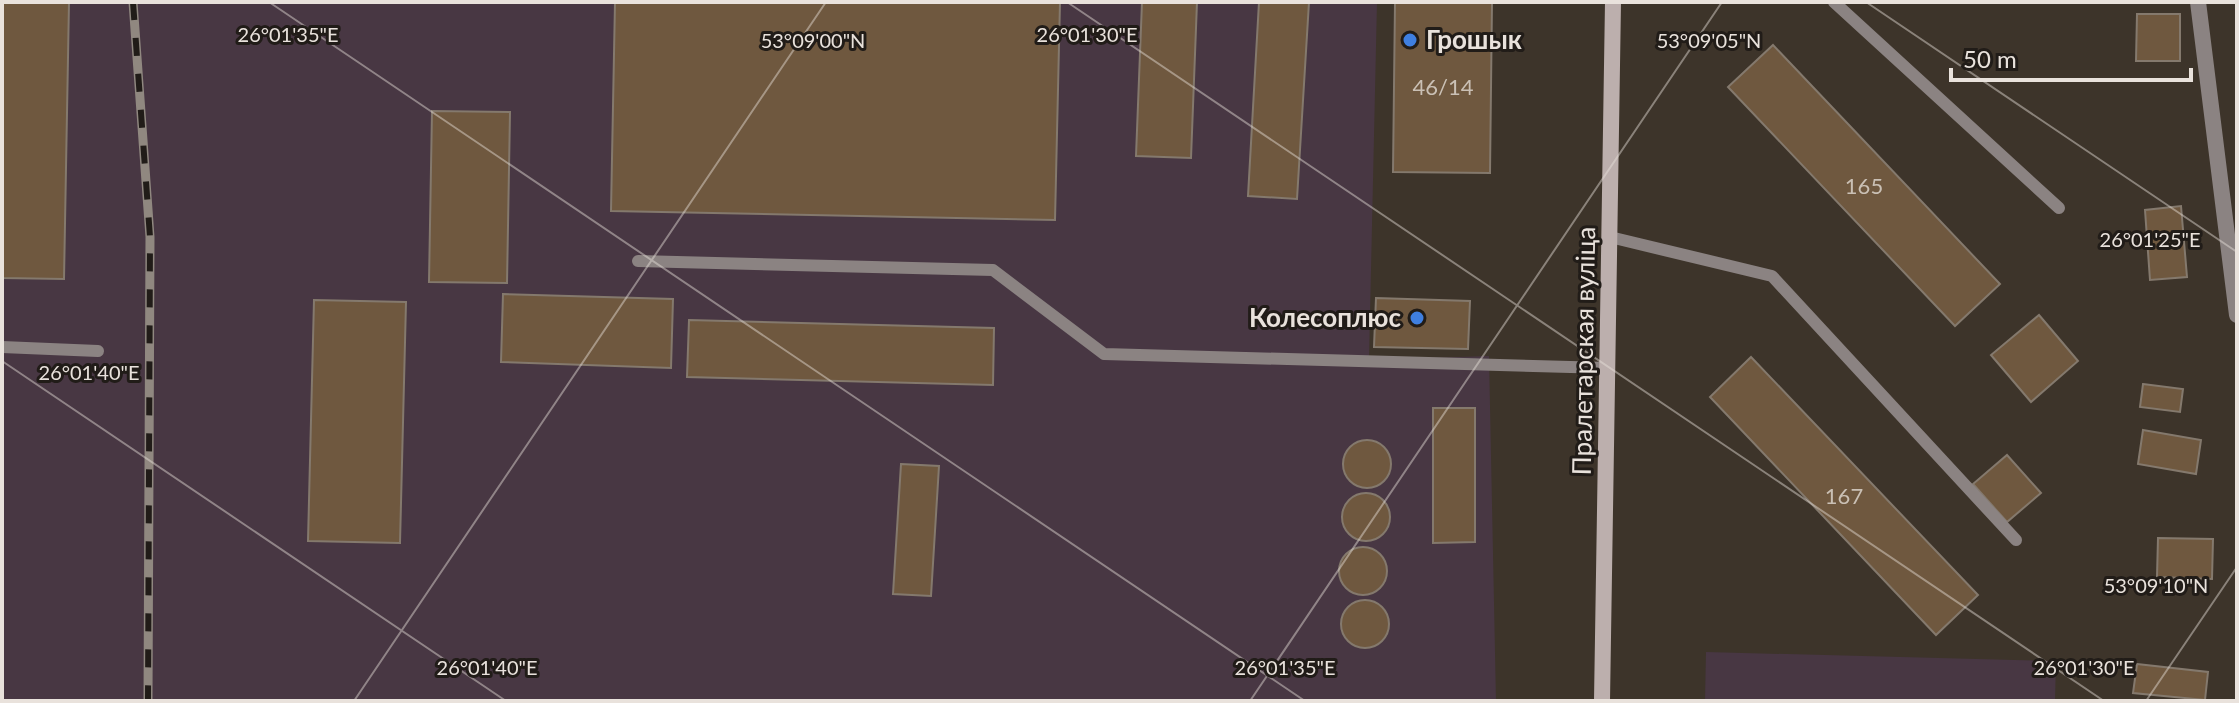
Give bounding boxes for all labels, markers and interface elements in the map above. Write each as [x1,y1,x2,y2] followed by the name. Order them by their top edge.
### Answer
[238,22,338,46] text: 26°01'35"E
[1037,22,1137,46] text: 26°01'30"E
[1426,23,1522,55] place label: Грошык
[761,28,865,52] text: 53°09'00"N
[1657,28,1761,52] text: 53°09'05"N
[1401,31,1419,49] marker: Грошык
[1951,32,2191,82] scale bar
[1963,44,2017,73] text: 50 m
[1413,73,1474,100] house number: 46/14
[1845,172,1883,199] house number: 165
[1565,226,1601,476] street label: Пралетарская вуліца
[2100,227,2200,251] text: 26°01'25"E
[1249,301,1401,333] place label: Колесоплюс
[1408,309,1426,327] marker: Колесоплюс
[39,360,139,384] text: 26°01'40"E
[1825,482,1863,509] house number: 167
[2104,573,2208,597] text: 53°09'10"N
[437,655,537,679] text: 26°01'40"E
[1235,655,1335,679] text: 26°01'35"E
[2034,655,2134,679] text: 26°01'30"E

